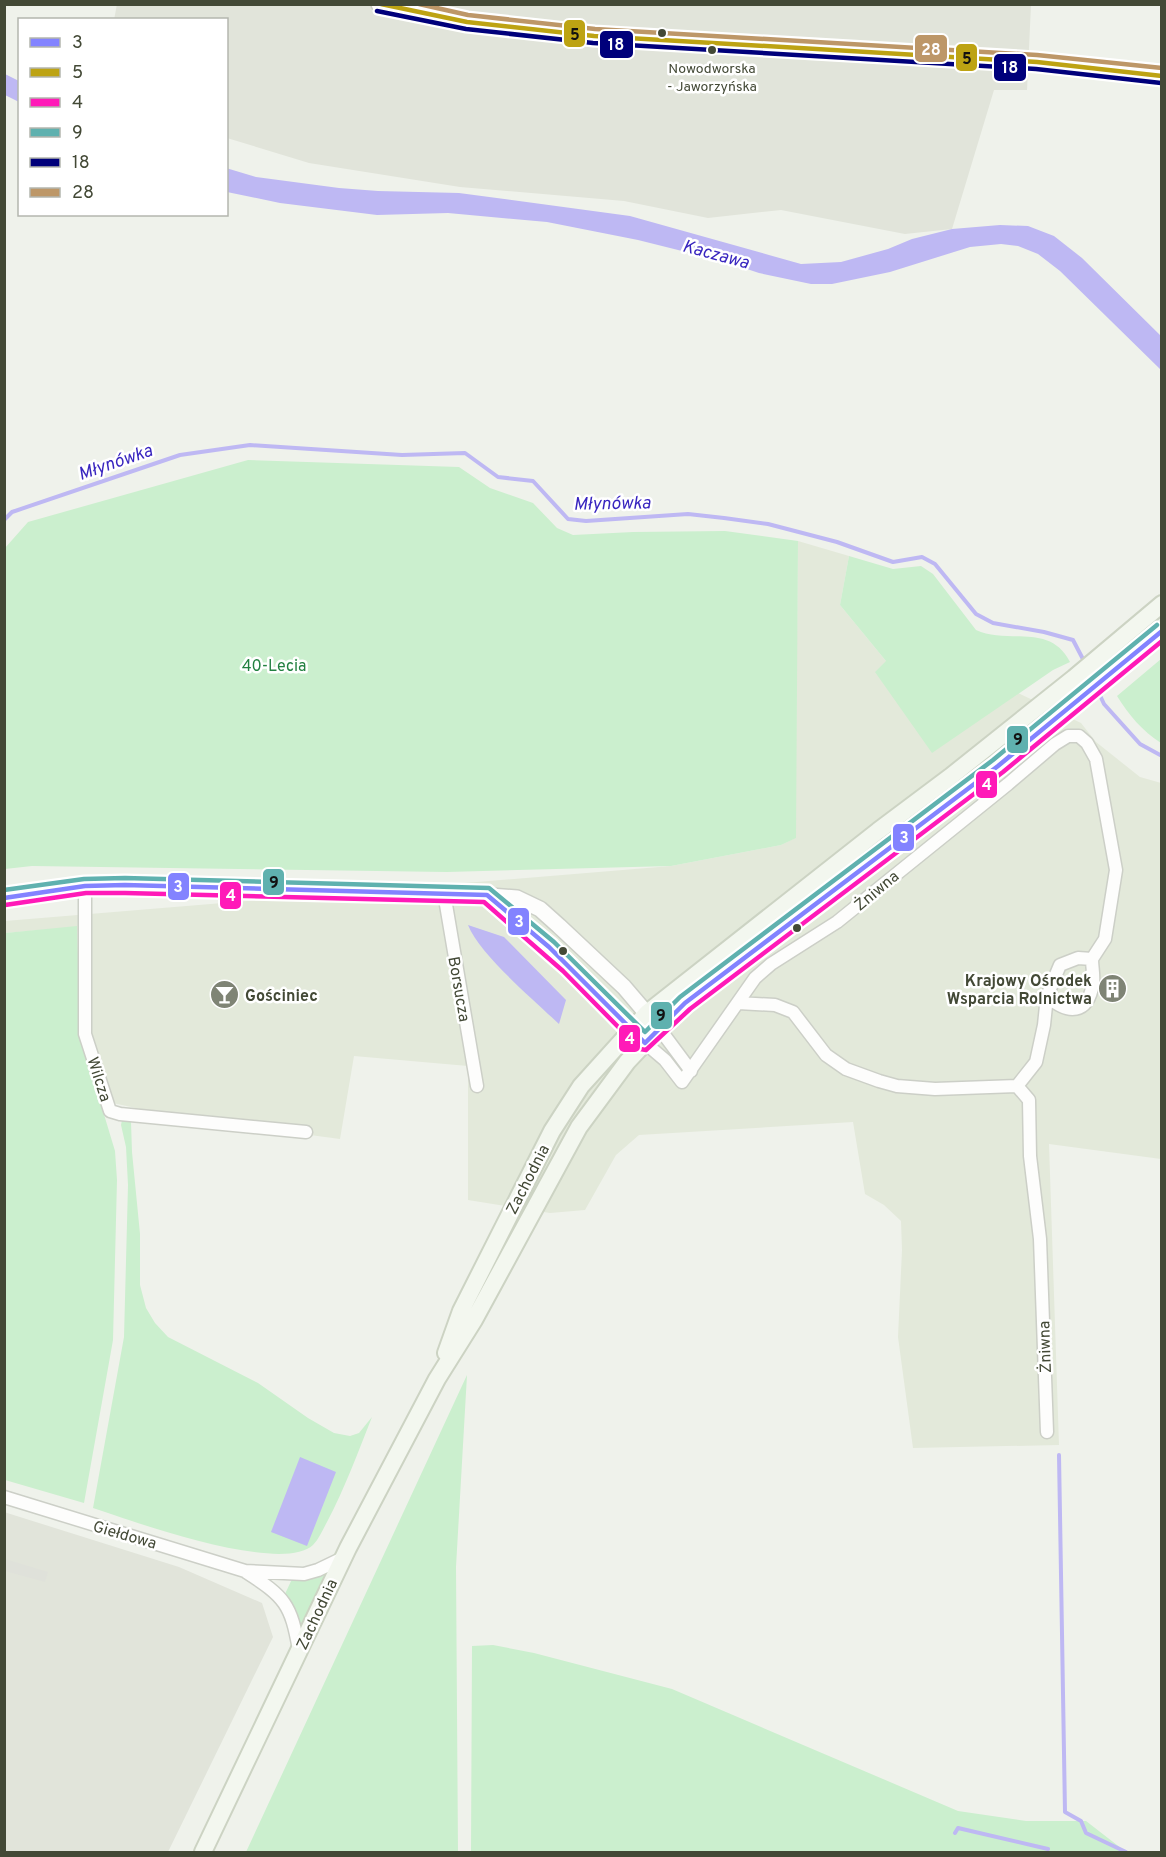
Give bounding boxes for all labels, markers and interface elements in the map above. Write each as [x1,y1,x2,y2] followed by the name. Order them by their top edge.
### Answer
[18,18,228,216] legend
[563,19,586,48] line badge: 5
[570,26,580,46] text: 5
[656,27,668,39] unlabelled marker
[599,30,634,59] line badge: 18
[72,32,83,55] text: 3
[914,34,948,63] line badge: 28
[608,36,624,56] text: 18
[921,41,941,61] text: 28
[955,43,978,72] line badge: 5
[706,44,718,56] marker: Nowodworska - Jaworzyńska
[962,50,972,70] text: 5
[993,53,1027,82] line badge: 18
[1002,59,1018,79] text: 18
[667,61,757,96] place label: Nowodworska - Jaworzyńska
[72,62,83,85] text: 5
[72,92,83,115] text: 4
[72,122,83,145] text: 9
[72,152,90,175] text: 18
[72,182,94,205] text: 28
[680,236,752,276] water label: Kaczawa
[75,440,156,487] water label: Młynówka
[573,492,652,517] water label: Młynówka
[242,657,306,677] park label: 40-Lecia
[1006,725,1029,754] line badge: 9
[1013,731,1023,751] text: 9
[975,770,998,799] line badge: 4
[982,776,992,796] text: 4
[892,823,915,852] line badge: 3
[899,829,909,849] text: 3
[850,866,904,916] street label: Żniwna
[262,868,285,896] line badge: 9
[167,872,190,901] line badge: 3
[269,874,279,894] text: 9
[173,878,183,898] text: 3
[219,881,242,910] line badge: 4
[226,887,236,907] text: 4
[507,907,530,936] line badge: 3
[514,913,524,933] text: 3
[791,922,803,934] unlabelled marker
[557,945,569,957] unlabelled marker
[442,955,474,1024] street label: Borsucza
[947,972,1092,1010] place label: Krajowy Ośrodek Wsparcia Rolnictwa
[1097,973,1129,1005] building icon: Krajowy Ośrodek Wsparcia Rolnictwa
[208,979,240,1011] bar icon: Gościniec
[245,987,318,1007] place label: Gościniec
[650,1001,673,1030] line badge: 9
[656,1007,666,1027] text: 9
[618,1024,641,1053] line badge: 4
[625,1030,635,1050] text: 4
[81,1055,115,1105] street label: Wilcza
[503,1142,555,1218] street label: Zachodnia
[1034,1320,1057,1374] street label: Żniwna
[90,1517,159,1555] street label: Giełdowa
[293,1576,343,1653] street label: Zachodnia

